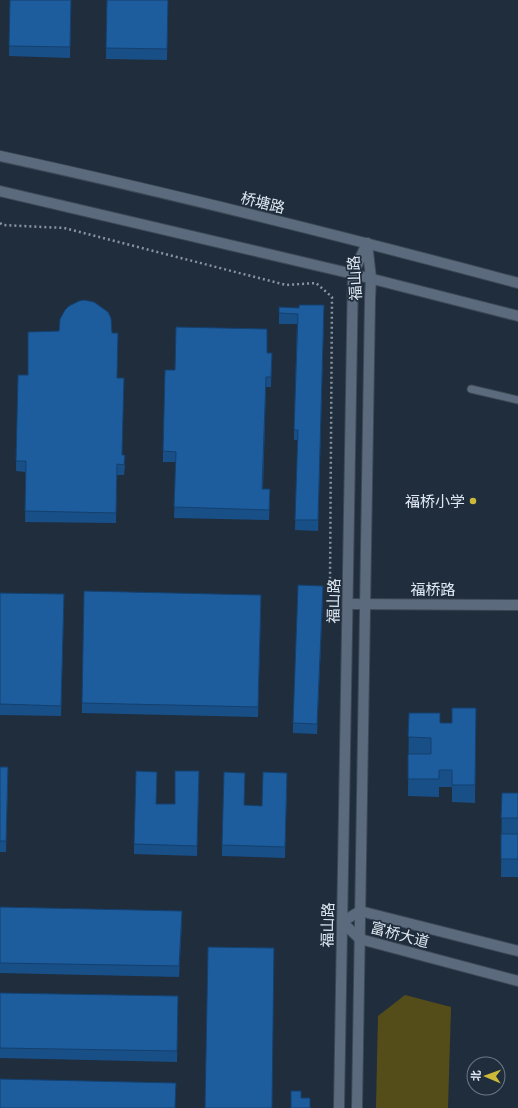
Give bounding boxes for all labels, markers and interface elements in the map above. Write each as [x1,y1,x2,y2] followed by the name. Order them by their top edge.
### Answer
[239,188,287,216] street label: 桥塘路
[344,255,364,301] street label: 福山路
[405,492,465,510] place label: 福桥小学
[468,496,478,506] marker: 福桥小学
[324,578,342,624] street label: 福山路
[410,580,456,598] street label: 福桥路
[318,902,336,948] street label: 福山路
[369,918,431,950] street label: 富桥大道
[466,1056,506,1096] north arrow
[469,1070,482,1081] text: 北

